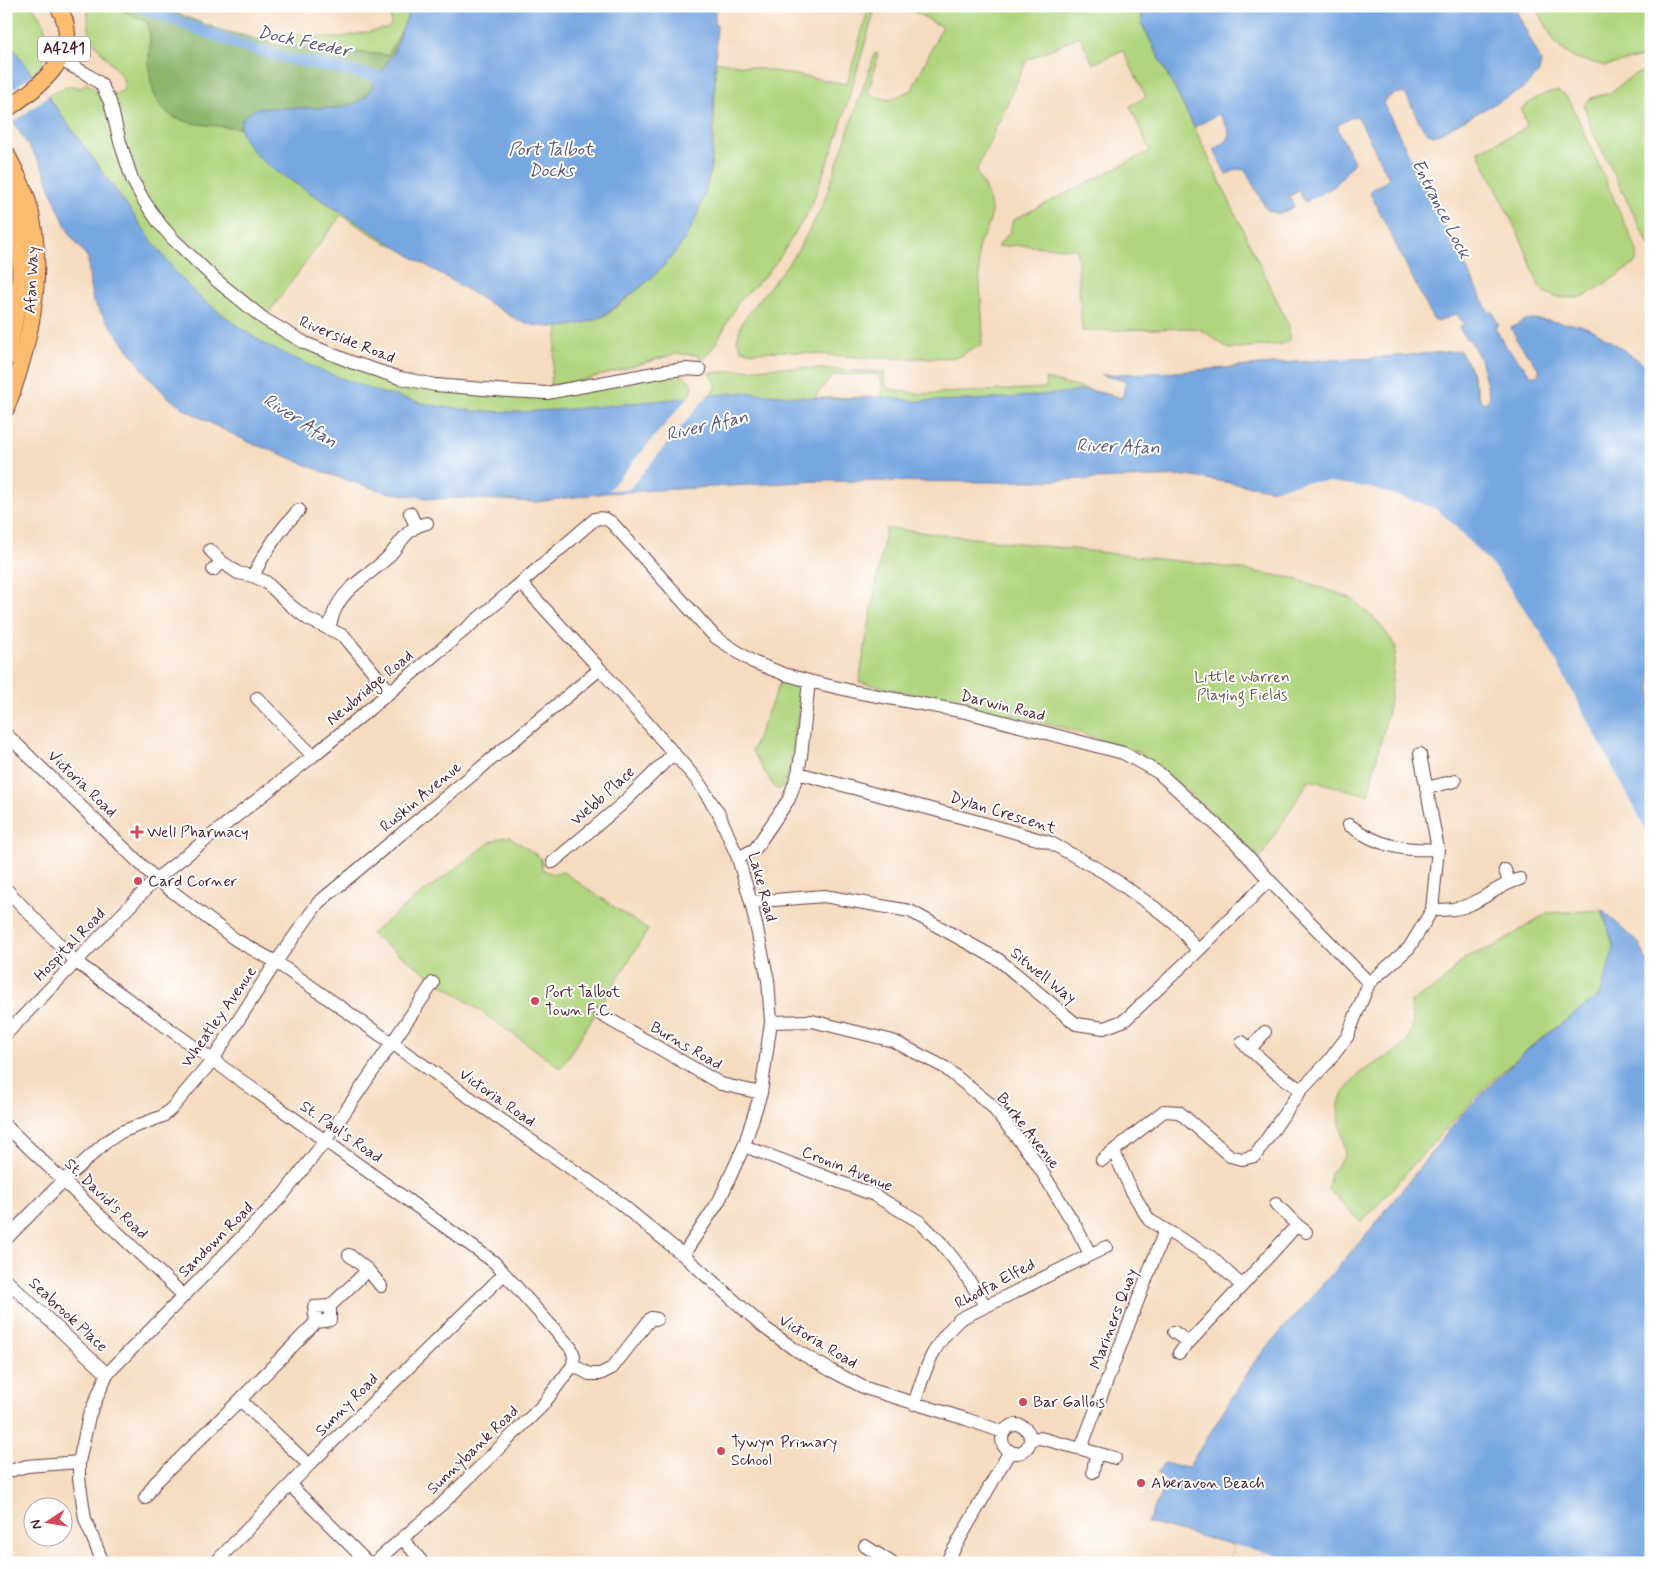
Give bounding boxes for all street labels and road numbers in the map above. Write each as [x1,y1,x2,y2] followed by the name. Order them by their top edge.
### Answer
[38,36,90,62] road number: A4241
[20,246,44,314] street label: Afan Way
[296,311,398,369] street label: Riverside Road
[322,645,419,731] street label: Newbridge Road
[958,685,1048,727] street label: Darwin Road
[43,746,121,822] street label: Victoria Road
[376,757,466,837] street label: Ruskin Avenue
[566,762,640,830] street label: Webb Place
[947,787,1059,839] street label: Dylan Crescent
[743,850,781,924] street label: Lake Road
[30,904,110,986] street label: Hospital Road
[1006,943,1080,1009] street label: Sitwell Way
[176,962,262,1072] street label: Wheatley Avenue
[646,1017,726,1075] street label: Burns Road
[455,1064,539,1132] street label: Victoria Road
[992,1089,1065,1174] street label: Burke Avenue
[296,1096,386,1168] street label: St. Paul's Road
[799,1141,895,1197] street label: Cronin Avenue
[60,1154,152,1244] street label: St. David's Road
[174,1198,258,1282] street label: Sandown Road
[951,1254,1039,1314] street label: Rhodfa Elfed
[1085,1266,1143,1372] street label: Mariners Quay
[24,1273,112,1357] street label: Seabrook Place
[775,1310,861,1374] street label: Victoria Road
[311,1369,383,1441] street label: Sunny Road
[423,1401,523,1499] street label: Sunnybank Road

